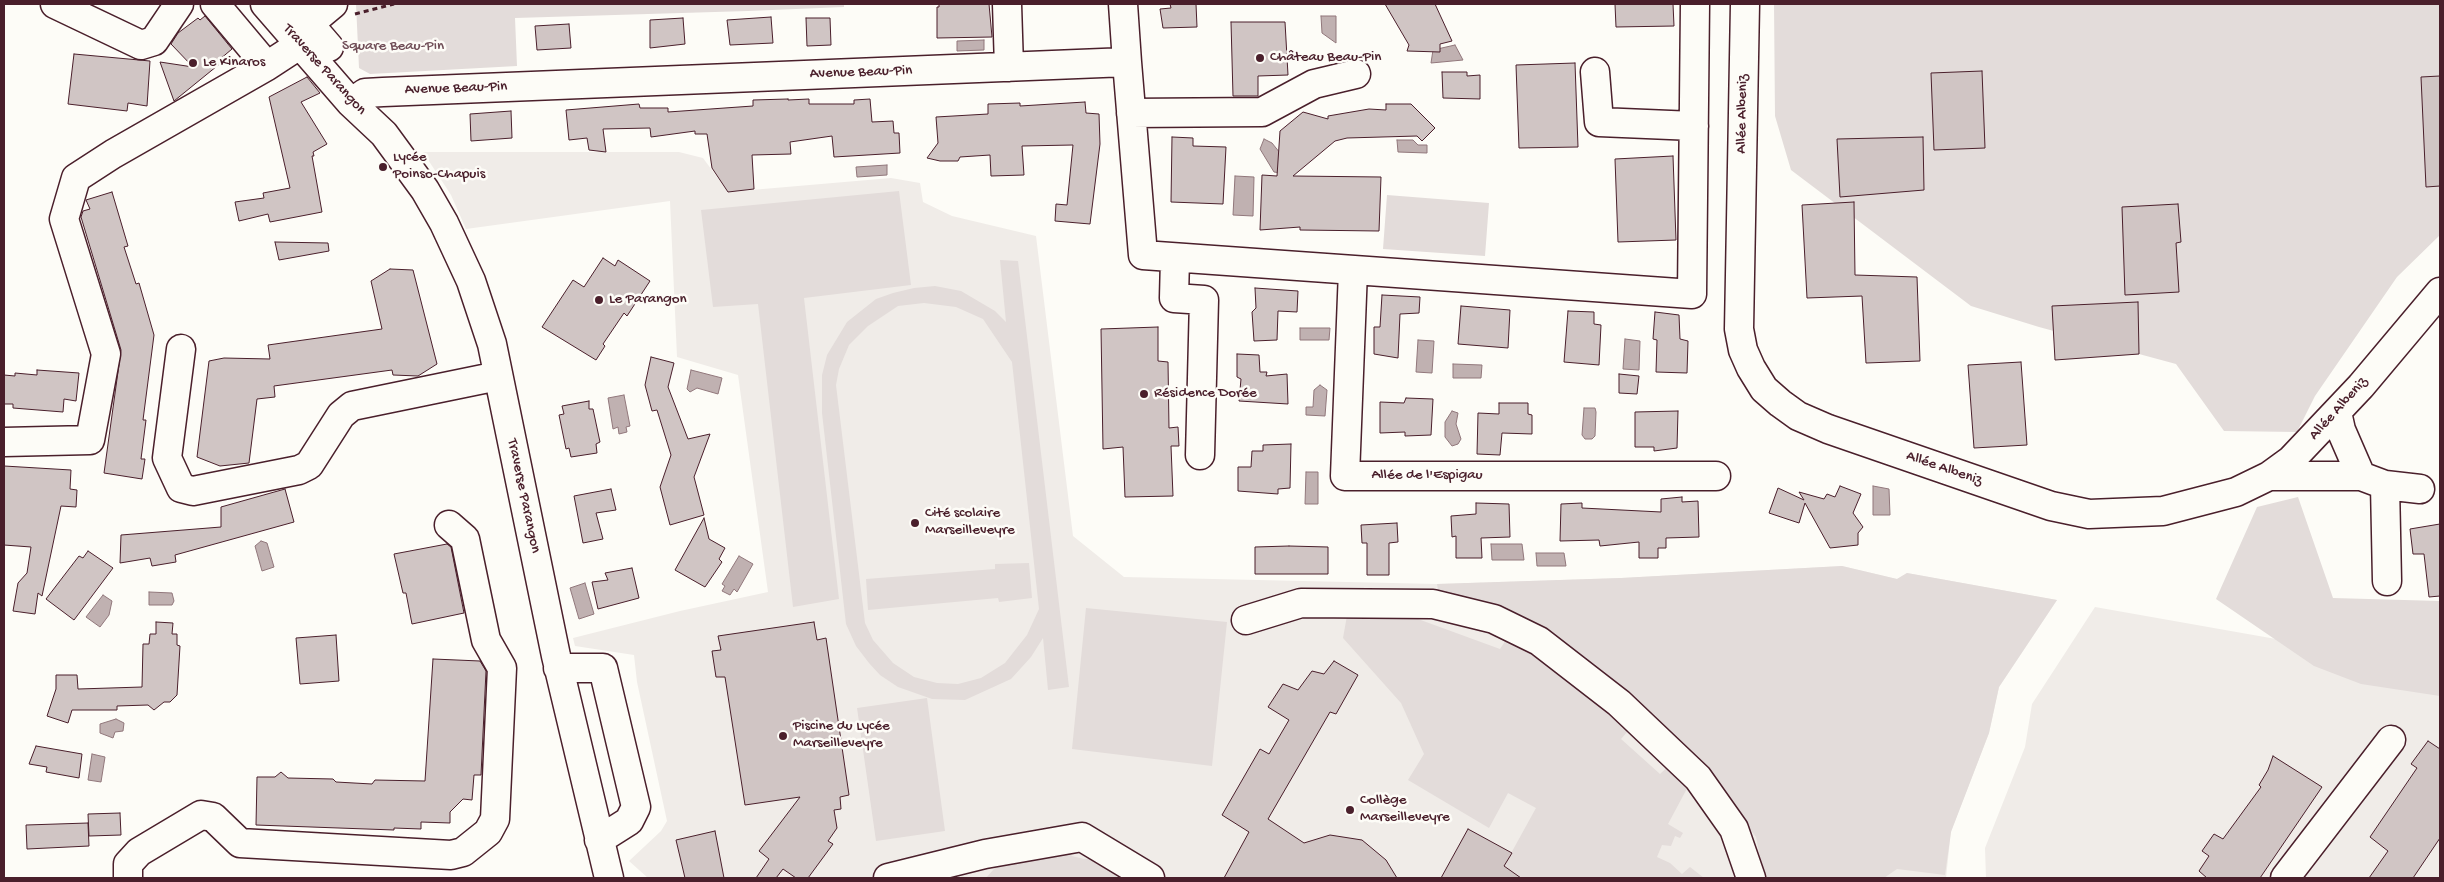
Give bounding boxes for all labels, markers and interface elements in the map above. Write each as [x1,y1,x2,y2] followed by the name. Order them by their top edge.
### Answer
[278,21,370,119] street label: Traverse Parangon
[342,38,444,56] park label: Square Beau-Pin
[1270,49,1381,67] place label: Château Beau-Pin
[1254,52,1266,64] marker: Château Beau-Pin
[203,54,265,72] place label: Le Kinaros
[187,57,199,69] marker: Le Kinaros
[809,62,913,84] street label: Avenue Beau-Pin
[1733,74,1753,154] street label: Allée Albeniz
[404,78,508,100] street label: Avenue Beau-Pin
[393,149,485,184] place label: Lycée Poinso-Chapuis
[377,161,389,173] marker: Lycée Poinso-Chapuis
[609,291,687,309] place label: Le Parangon
[593,294,605,306] marker: Le Parangon
[2306,374,2372,444] street label: Allée Albeniz
[1154,385,1257,403] place label: Résidence Dorée
[1138,388,1150,400] marker: Résidence Dorée
[502,437,544,555] street label: Traverse Parangon
[1904,448,1984,490] street label: Allée Albeniz
[1371,467,1483,485] street label: Allée de l'Espigau
[925,505,1015,540] place label: Cité scolaire Marseilleveyre
[909,517,921,529] marker: Cité scolaire Marseilleveyre
[793,718,890,753] place label: Piscine du Lycée Marseilleveyre
[777,730,789,742] marker: Piscine du Lycée Marseilleveyre
[1360,792,1450,827] place label: Collège Marseilleveyre
[1344,804,1356,816] marker: Collège Marseilleveyre

